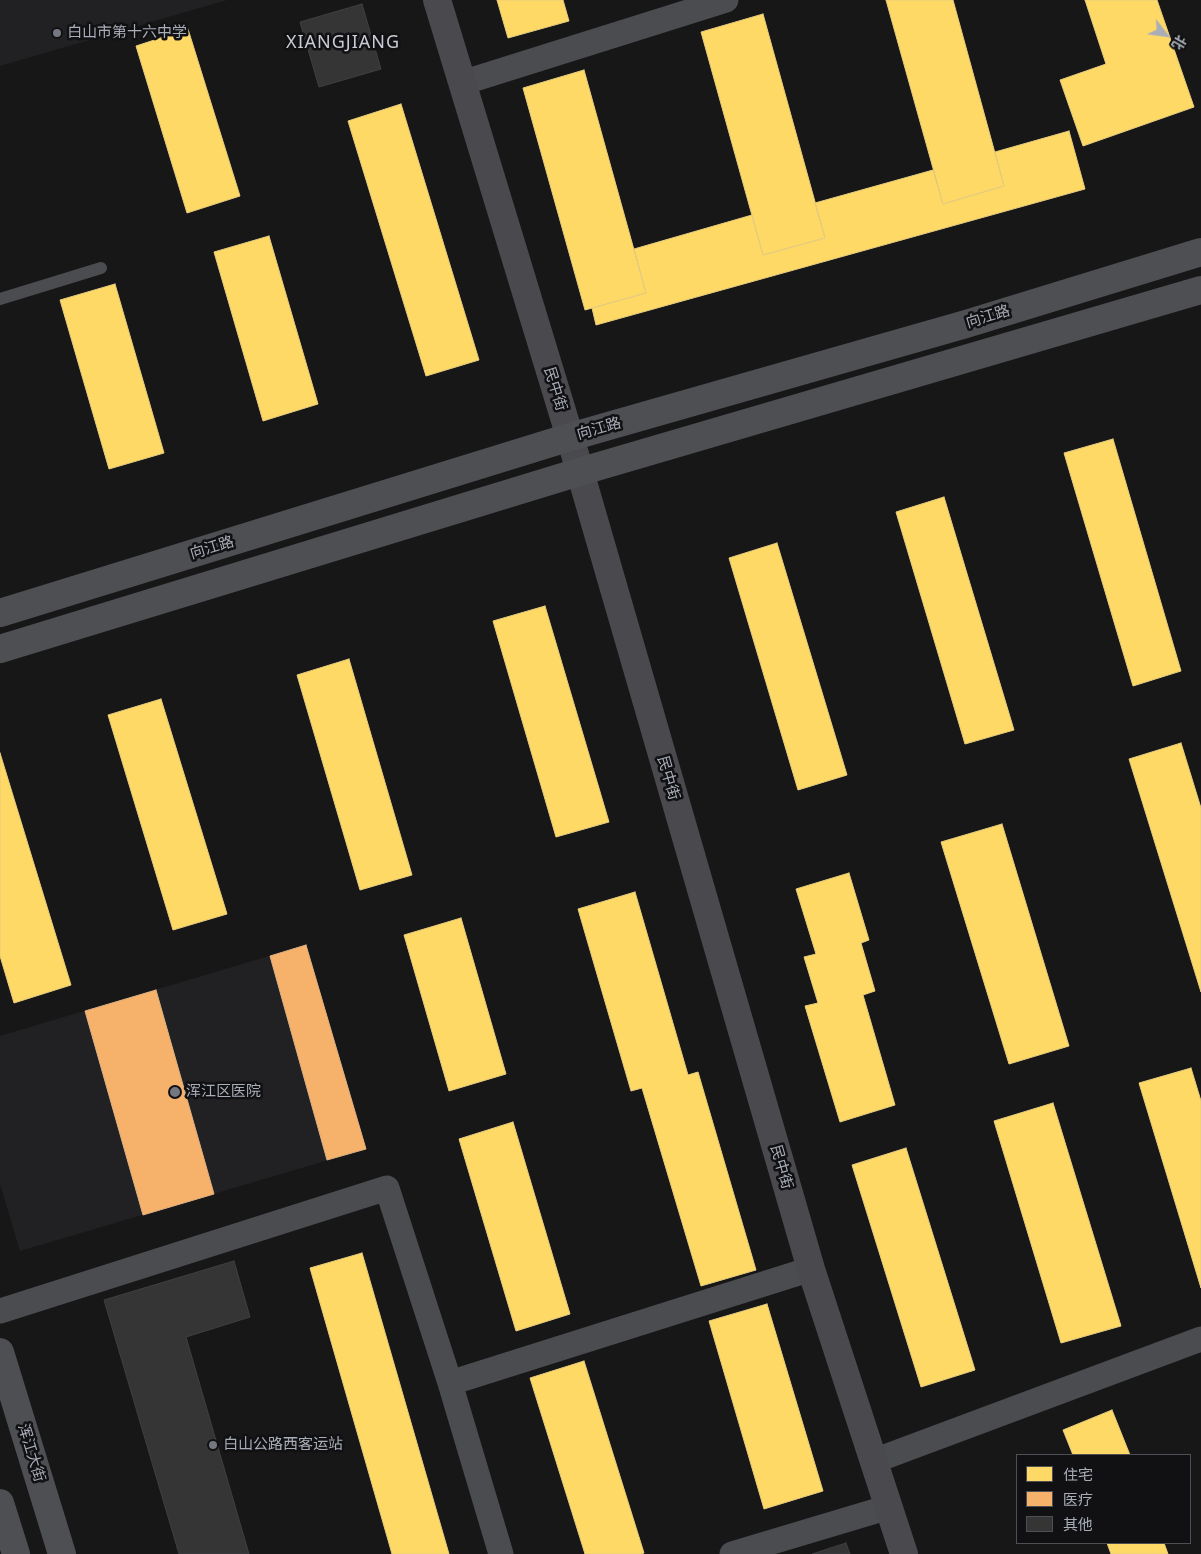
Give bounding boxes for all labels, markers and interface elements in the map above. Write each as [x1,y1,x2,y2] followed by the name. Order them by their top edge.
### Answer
[1141,10,1191,60] north arrow
[67,24,187,42] place label: 白山市第十六中学
[51,27,63,39] marker: 白山市第十六中学
[285,32,401,54] district label: XIANGJIANG
[1168,32,1191,54] text: 北
[964,302,1012,332] street label: 向江路
[540,365,570,413] street label: 民中街
[575,414,623,444] street label: 向江路
[188,533,236,563] street label: 向江路
[653,754,683,802] street label: 民中街
[186,1083,261,1101] place label: 浑江区医院
[168,1085,182,1099] marker: 浑江区医院
[766,1143,796,1191] street label: 民中街
[14,1422,48,1484] street label: 浑江大街
[223,1436,343,1454] place label: 白山公路西客运站
[207,1439,219,1451] marker: 白山公路西客运站
[1016,1454,1191,1544] legend
[1063,1464,1093,1484] text: 住宅
[1063,1489,1093,1509] text: 医疗
[1063,1514,1093,1534] text: 其他

